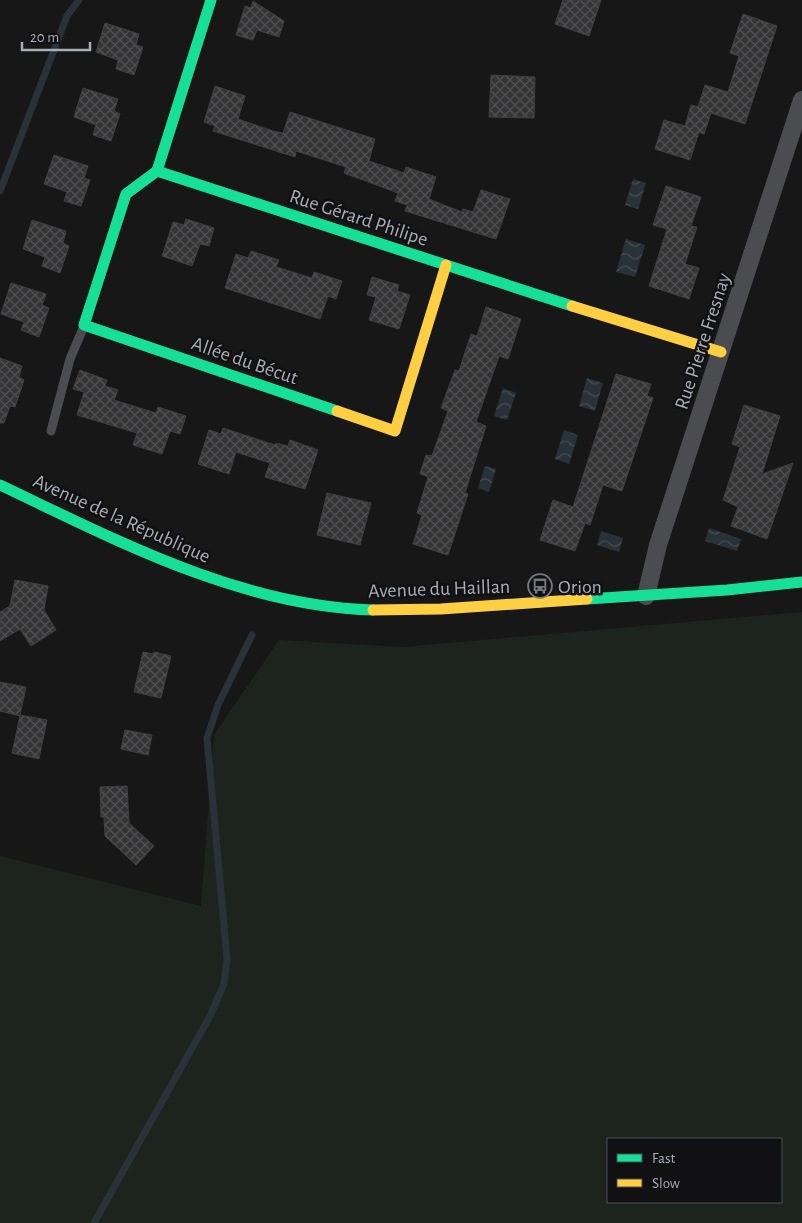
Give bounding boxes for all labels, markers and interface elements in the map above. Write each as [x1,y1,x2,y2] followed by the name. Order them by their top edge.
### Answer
[22,20,90,52] scale bar
[30,30,59,45] text: 20 m
[287,186,430,250] street label: Rue Gérard Philipe
[671,270,735,412] street label: Rue Pierre Fresnay
[189,333,301,389] street label: Allée du Bécut
[30,471,213,567] street label: Avenue de la République
[527,573,553,599] bus stop icon: Orion
[368,577,510,601] street label: Avenue du Haillan
[558,577,602,597] place label: Orion
[607,1138,782,1203] legend
[652,1151,676,1166] text: Fast
[652,1176,680,1191] text: Slow

